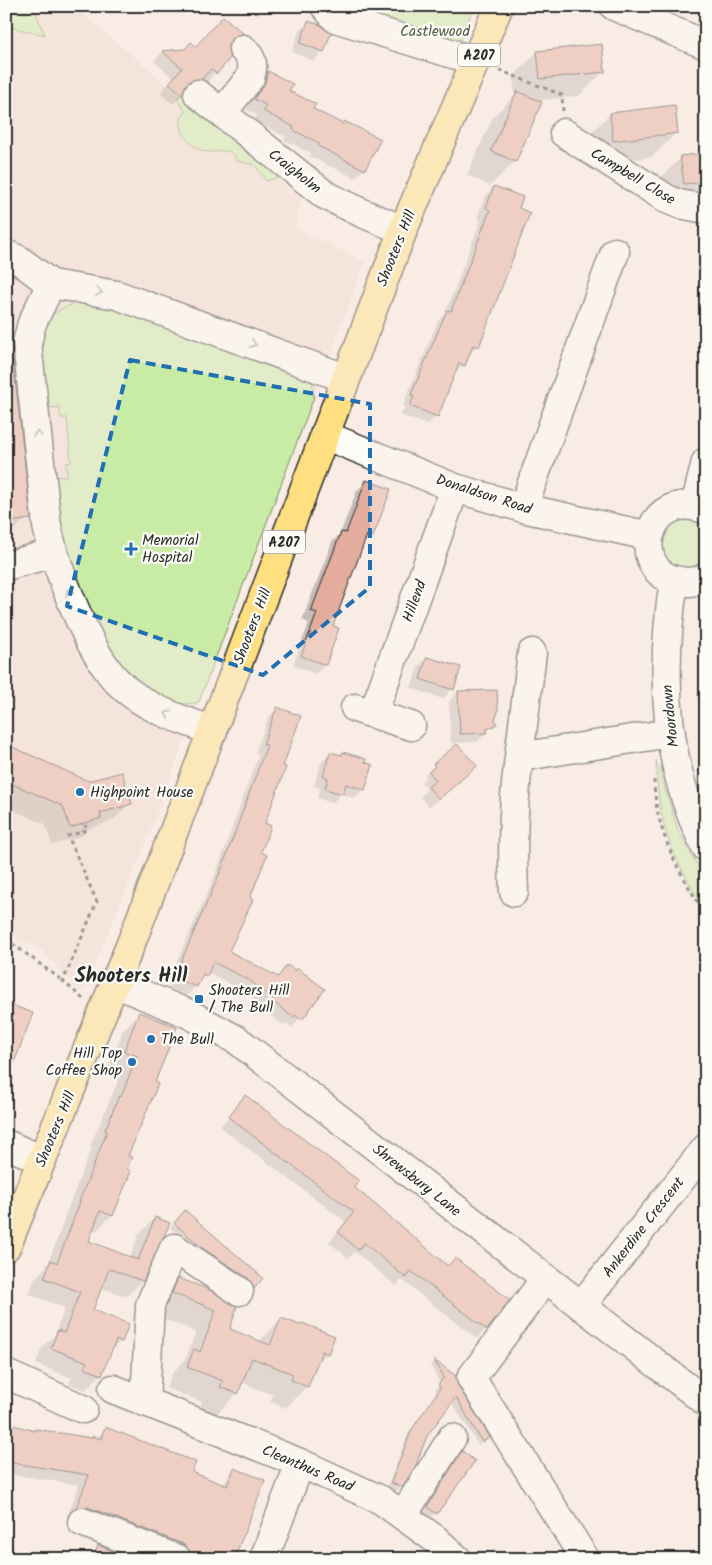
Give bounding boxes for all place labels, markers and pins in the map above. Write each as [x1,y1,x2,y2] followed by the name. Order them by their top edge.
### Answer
[142,529,199,570] place label: Memorial Hospital
[124,542,138,556] marker: Memorial Hospital
[90,781,194,805] place label: Highpoint House
[74,786,86,798] marker: Highpoint House
[209,979,290,1020] place label: Shooters Hill / The Bull
[193,993,205,1005] marker: Shooters Hill / The Bull
[161,1028,214,1052] place label: The Bull
[145,1033,157,1045] marker: The Bull
[45,1042,122,1083] place label: Hill Top Coffee Shop
[126,1056,138,1068] marker: Hill Top Coffee Shop

